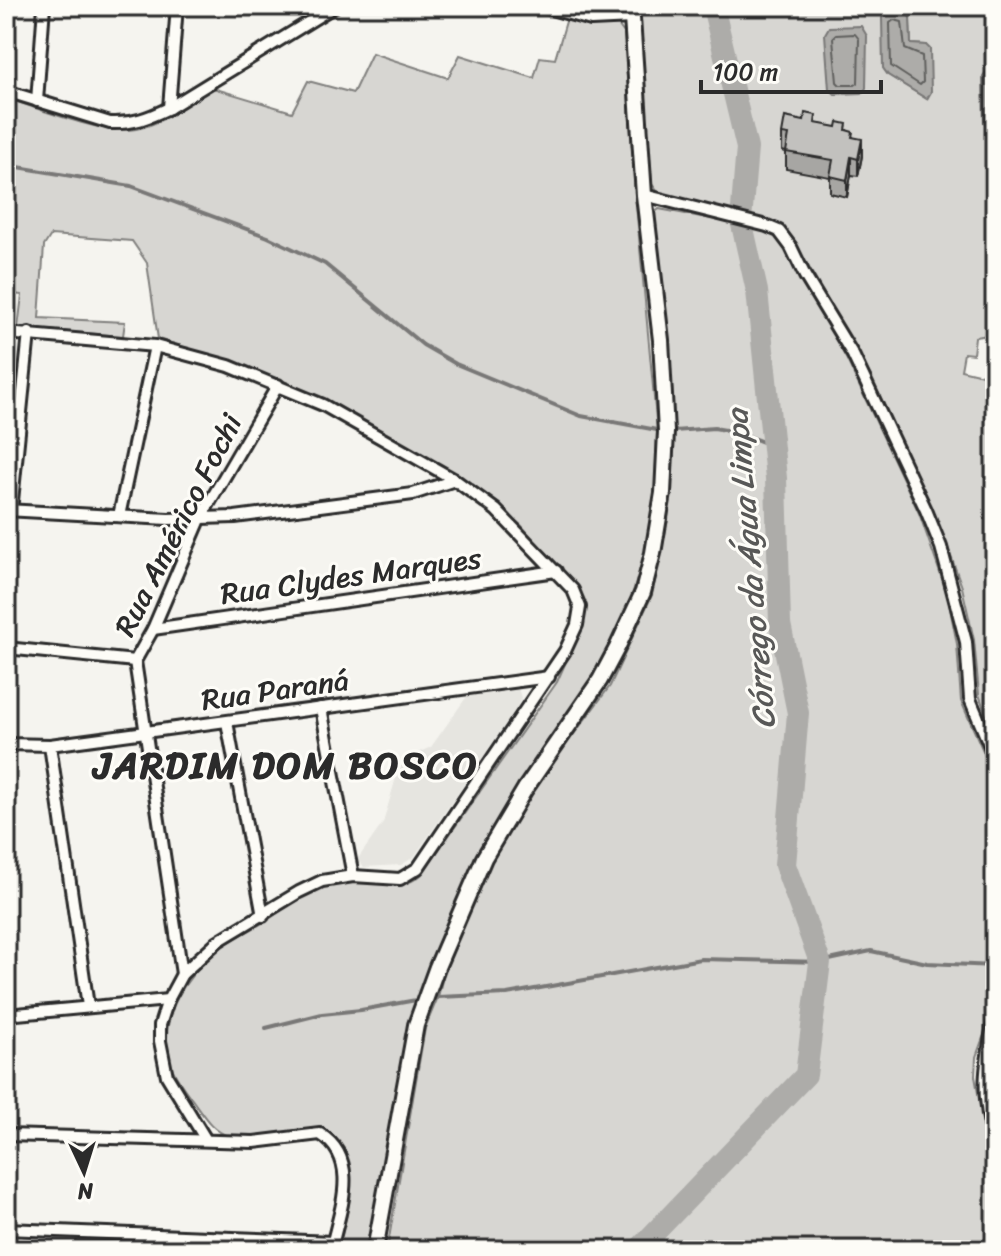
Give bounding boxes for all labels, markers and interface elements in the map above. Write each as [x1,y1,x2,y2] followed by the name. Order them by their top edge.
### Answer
[701,44,881,94] scale bar
[713,51,778,93] text: 100 m
[98,403,258,646] street label: Rua Américo Fochi
[708,404,793,731] water label: Córrego da Água Limpa
[217,531,485,621] street label: Rua Clydes Marques
[198,653,352,727] street label: Rua Paraná
[91,732,479,799] district label: JARDIM DOM BOSCO
[44,1132,124,1212] north arrow
[76,1171,95,1211] text: N

